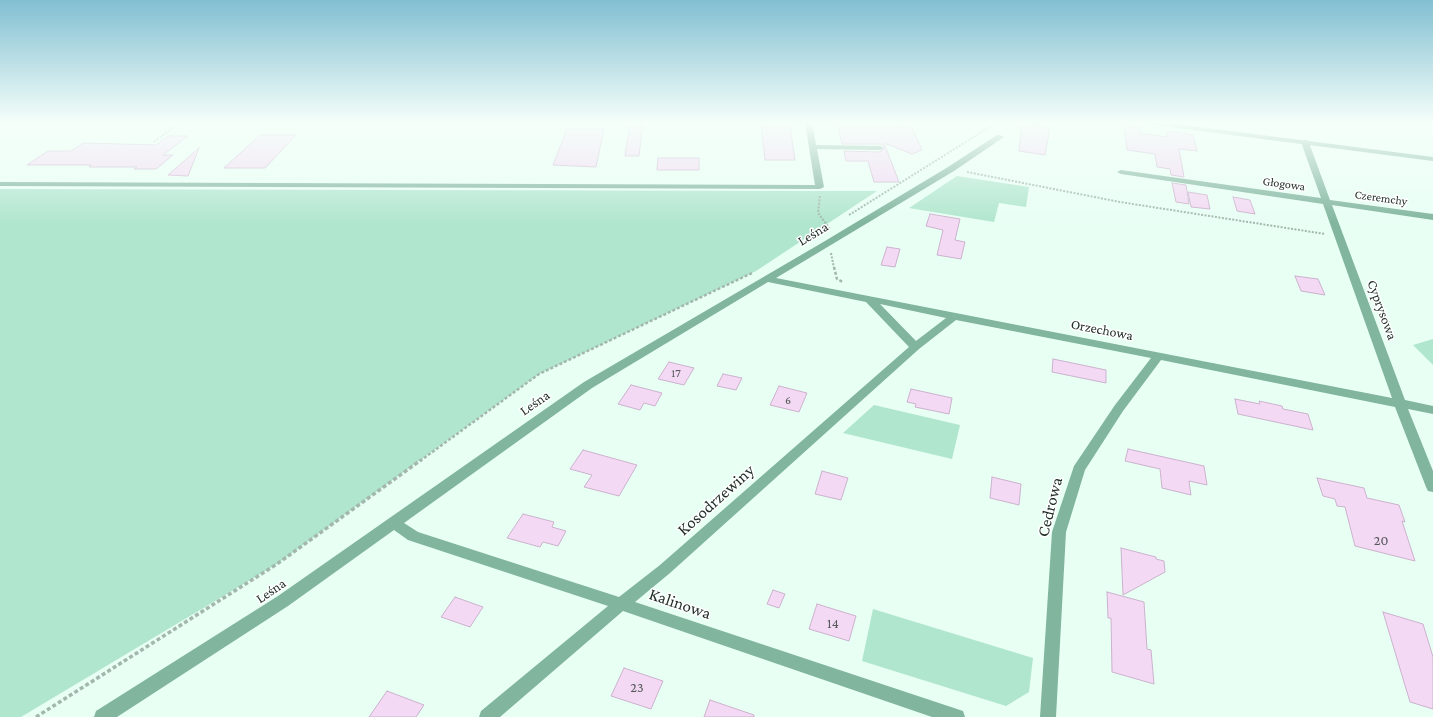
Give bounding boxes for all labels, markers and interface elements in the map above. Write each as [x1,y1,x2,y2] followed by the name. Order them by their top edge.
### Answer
[1262,174,1306,194] street label: Głogowa
[1354,187,1408,209] street label: Czeremchy
[795,218,831,250] street label: Leśna
[1363,278,1401,342] street label: Cyprysowa
[1069,316,1135,344] street label: Orzechowa
[671,366,681,380] house number: 17
[517,387,553,419] street label: Leśna
[785,393,791,407] house number: 6
[673,460,759,540] street label: Kosodrzewiny
[1033,475,1067,539] street label: Cedrowa
[1374,533,1388,549] house number: 20
[253,575,289,607] street label: Leśna
[646,584,714,624] street label: Kalinowa
[827,616,839,632] house number: 14
[630,680,644,696] house number: 23

